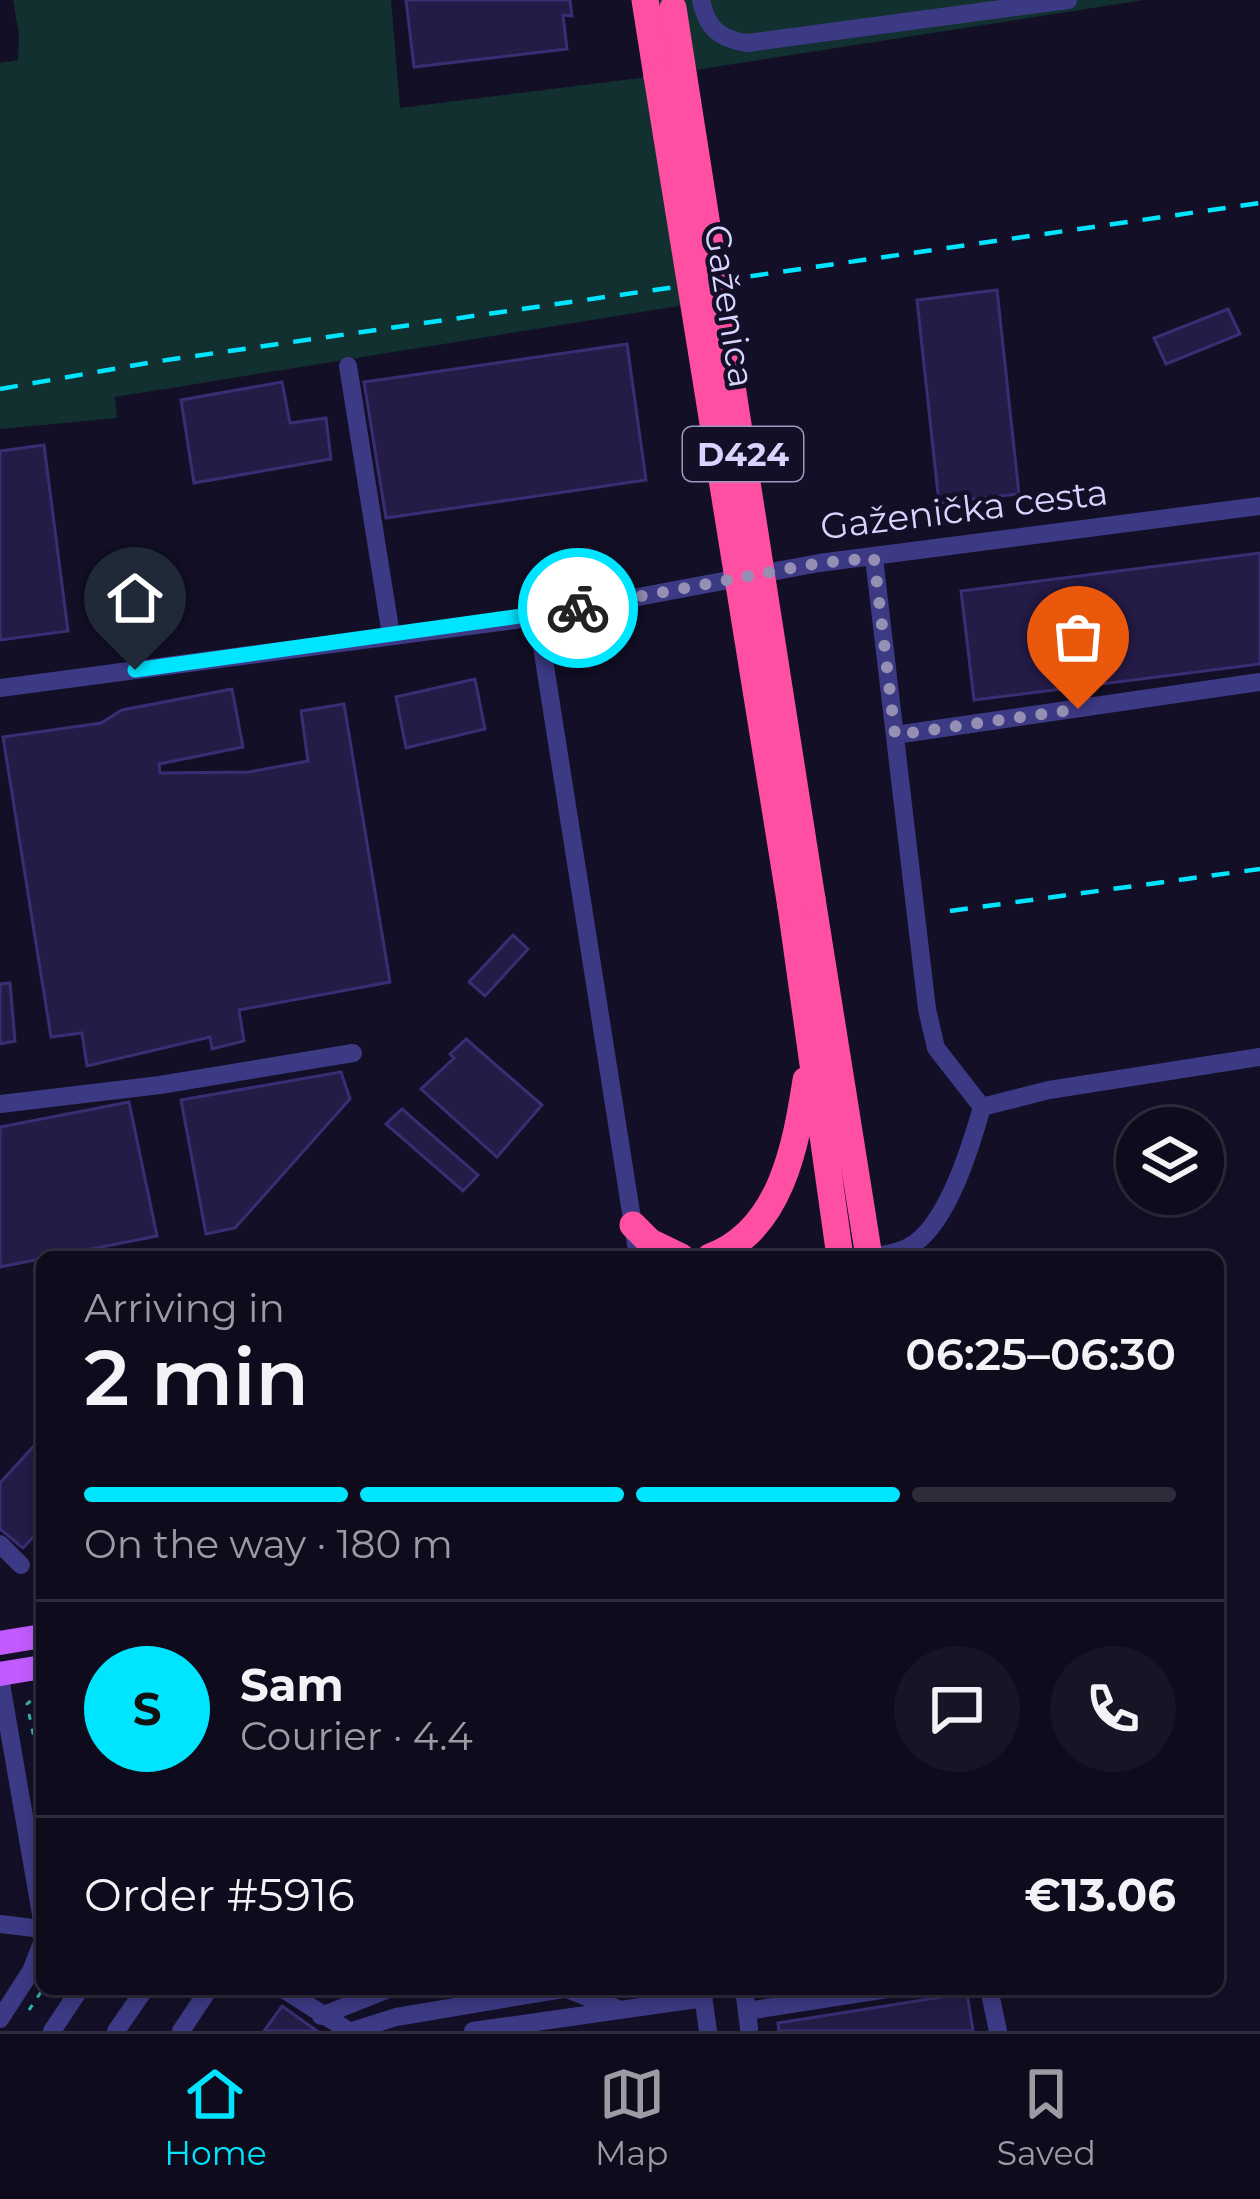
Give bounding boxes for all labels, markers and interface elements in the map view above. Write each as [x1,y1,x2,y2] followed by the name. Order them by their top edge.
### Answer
[695,221,765,391] street label: Gaženica
[683,427,803,481] road number: D424
[818,470,1110,548] street label: Gaženička cesta
[84,547,186,670] pin
[518,548,638,668] courier
[102,565,168,631] icon: home
[545,575,611,641] icon: bike
[1027,586,1129,709] pin
[1045,604,1111,670] icon: bag
[1116,1107,1224,1215] map controls
[1116,1107,1224,1215] button: layers
[84,1284,285,1332] text: Arriving in
[905,1326,1176,1381] text: 06:25–06:30
[84,1329,309,1425] text: 2 min
[84,1520,453,1568] text: On the way · 180 m
[894,1646,1020,1772] button: chat
[1050,1646,1176,1772] button: phone
[240,1657,344,1712] text: Sam
[133,1681,161,1736] text: S
[240,1712,473,1760] text: Courier · 4.4
[84,1867,355,1922] text: Order #5916
[1024,1867,1176,1922] text: €13.06
[164,2061,267,2173] tab: Home
[595,2061,668,2173] tab: Map
[997,2061,1096,2173] tab: Saved

